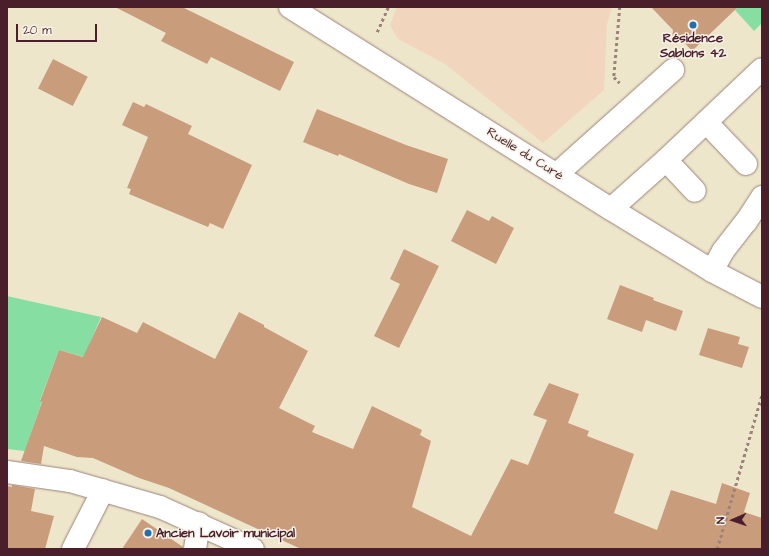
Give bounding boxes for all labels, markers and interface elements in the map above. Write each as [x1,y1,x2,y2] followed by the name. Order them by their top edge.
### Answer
[18,16,99,42] scale bar
[688,20,698,30] marker: Résidence Sablons 42
[23,22,52,39] text: 20 m
[660,31,726,62] place label: Résidence Sablons 42
[484,124,566,184] street label: Ruelle du Curé
[713,500,753,540] north arrow
[713,517,728,524] text: N
[156,525,295,541] place label: Ancien Lavoir municipal
[143,528,153,538] marker: Ancien Lavoir municipal

